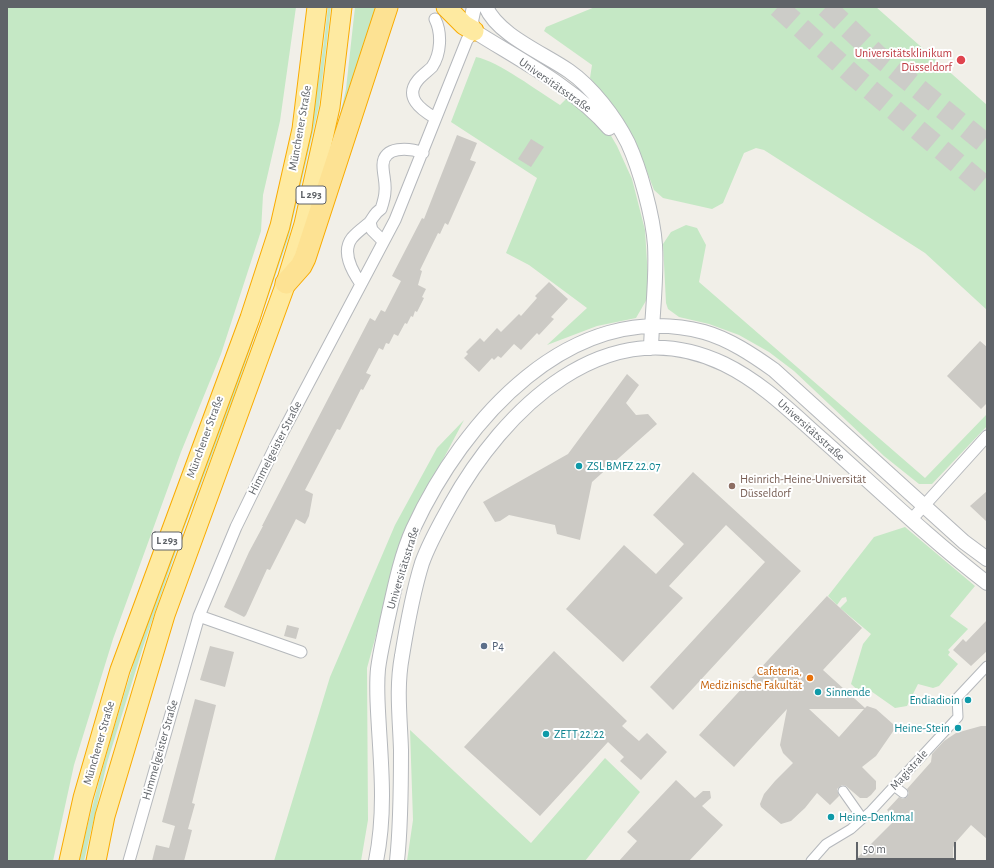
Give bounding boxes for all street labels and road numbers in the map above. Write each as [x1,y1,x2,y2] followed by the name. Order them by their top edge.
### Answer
[516,55,594,115] street label: Universitätsstraße
[285,84,315,172] street label: Münchener Straße
[296,186,326,204] road number: L 293
[183,394,227,480] street label: Münchener Straße
[774,396,848,464] street label: Universitätsstraße
[245,399,305,497] street label: Himmelgeister Straße
[384,525,422,611] street label: Universitätsstraße
[152,532,182,550] road number: L 293
[139,698,181,802] street label: Himmelgeister Straße
[80,700,118,786] street label: Münchener Straße
[887,747,931,793] street label: Magistrale

